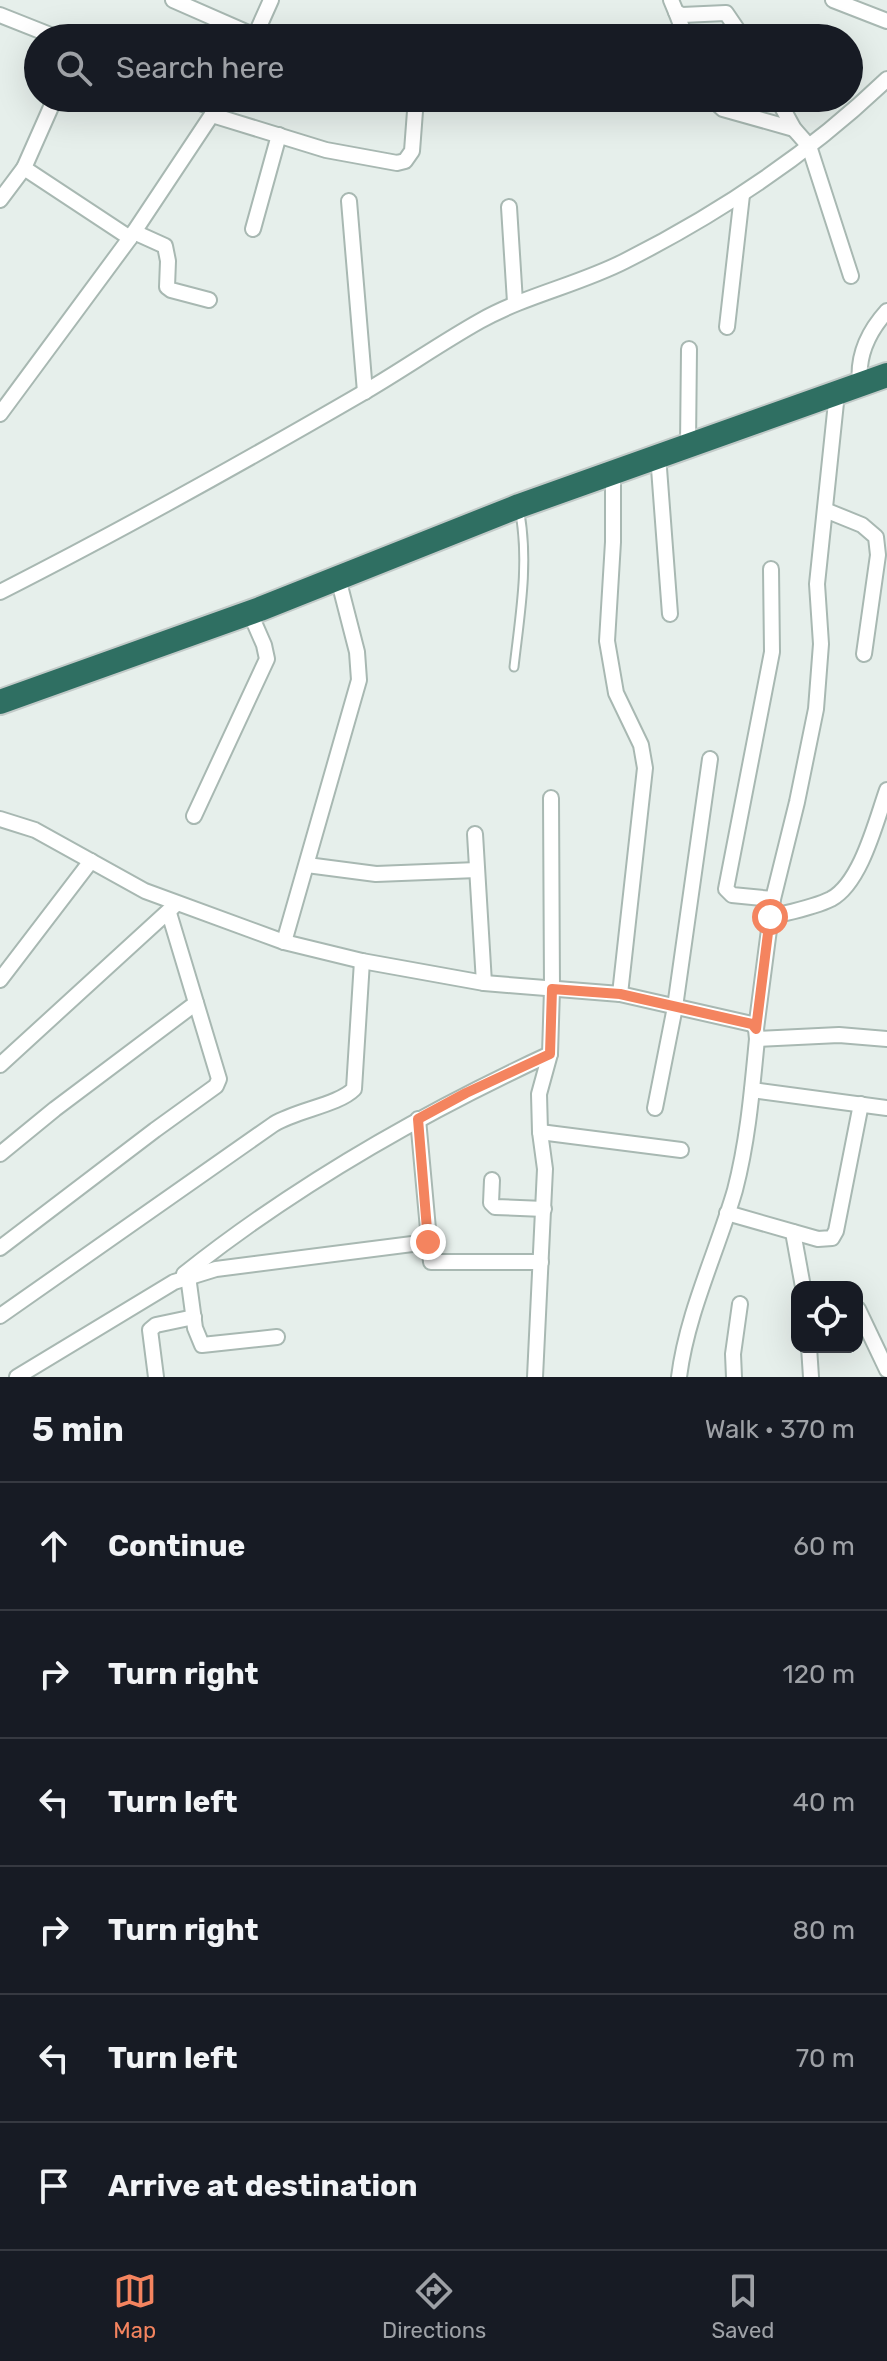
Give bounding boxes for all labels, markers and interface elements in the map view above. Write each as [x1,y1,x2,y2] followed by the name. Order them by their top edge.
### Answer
[24,24,863,112] search box
[52,46,96,90] icon: search
[116,50,284,86] text: Search here
[752,899,788,935] route start
[410,1224,446,1260] route end
[791,1281,863,1353] map controls
[791,1281,863,1353] button: locate
[32,1409,124,1450] text: 5 min
[705,1414,855,1445] text: Walk · 370 m
[32,1524,76,1568] icon: ahead
[108,1528,245,1564] text: Continue
[793,1531,855,1562] text: 60 m
[32,1652,76,1696] icon: right
[108,1656,259,1692] text: Turn right
[783,1659,855,1690] text: 120 m
[32,1780,76,1824] icon: left
[108,1784,238,1820] text: Turn left
[793,1787,855,1818] text: 40 m
[32,1908,76,1952] icon: right
[108,1912,259,1948] text: Turn right
[792,1915,855,1946] text: 80 m
[32,2036,76,2080] icon: left
[108,2040,238,2076] text: Turn left
[796,2043,855,2074] text: 70 m
[32,2164,76,2208] icon: arrive
[108,2168,418,2204] text: Arrive at destination
[113,2269,157,2344] tab: Map
[382,2269,486,2344] tab: Directions
[712,2269,774,2344] tab: Saved

